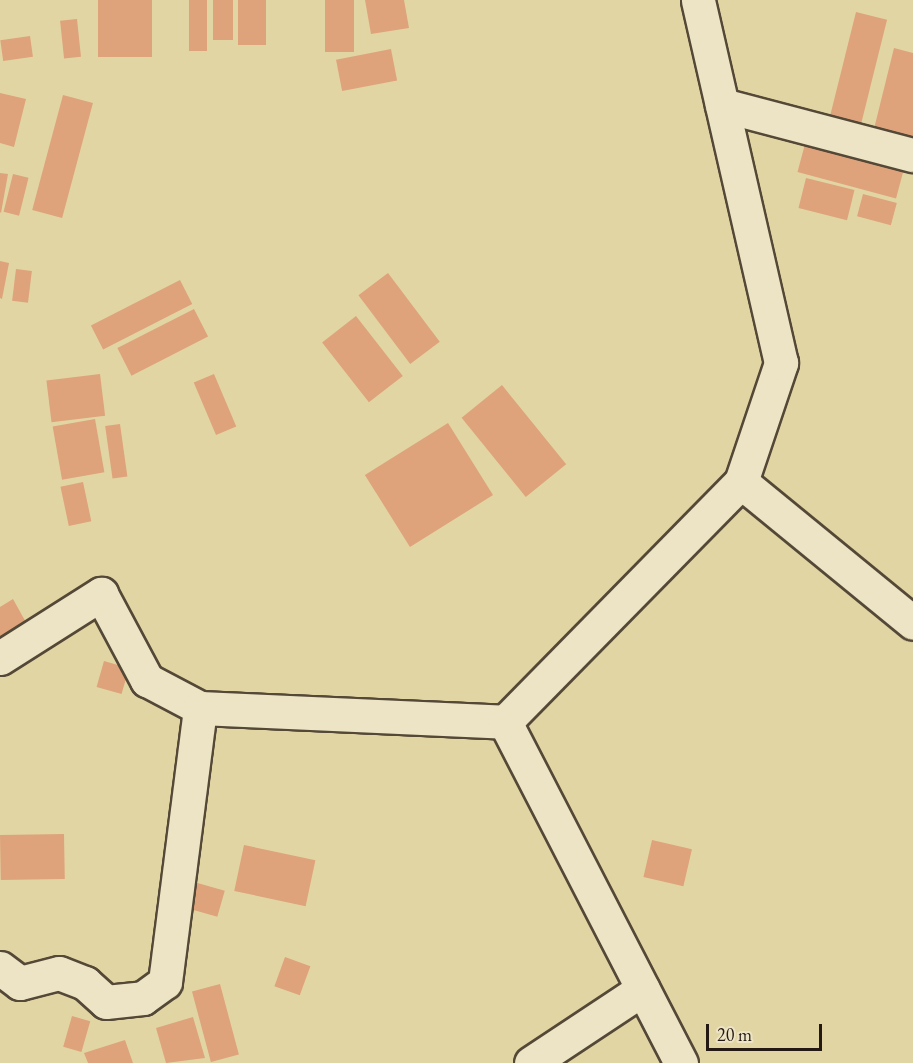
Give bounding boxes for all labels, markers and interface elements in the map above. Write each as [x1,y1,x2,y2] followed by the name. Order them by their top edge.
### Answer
[709,1012,824,1050] scale bar
[717,1023,752,1046] text: 20 m

